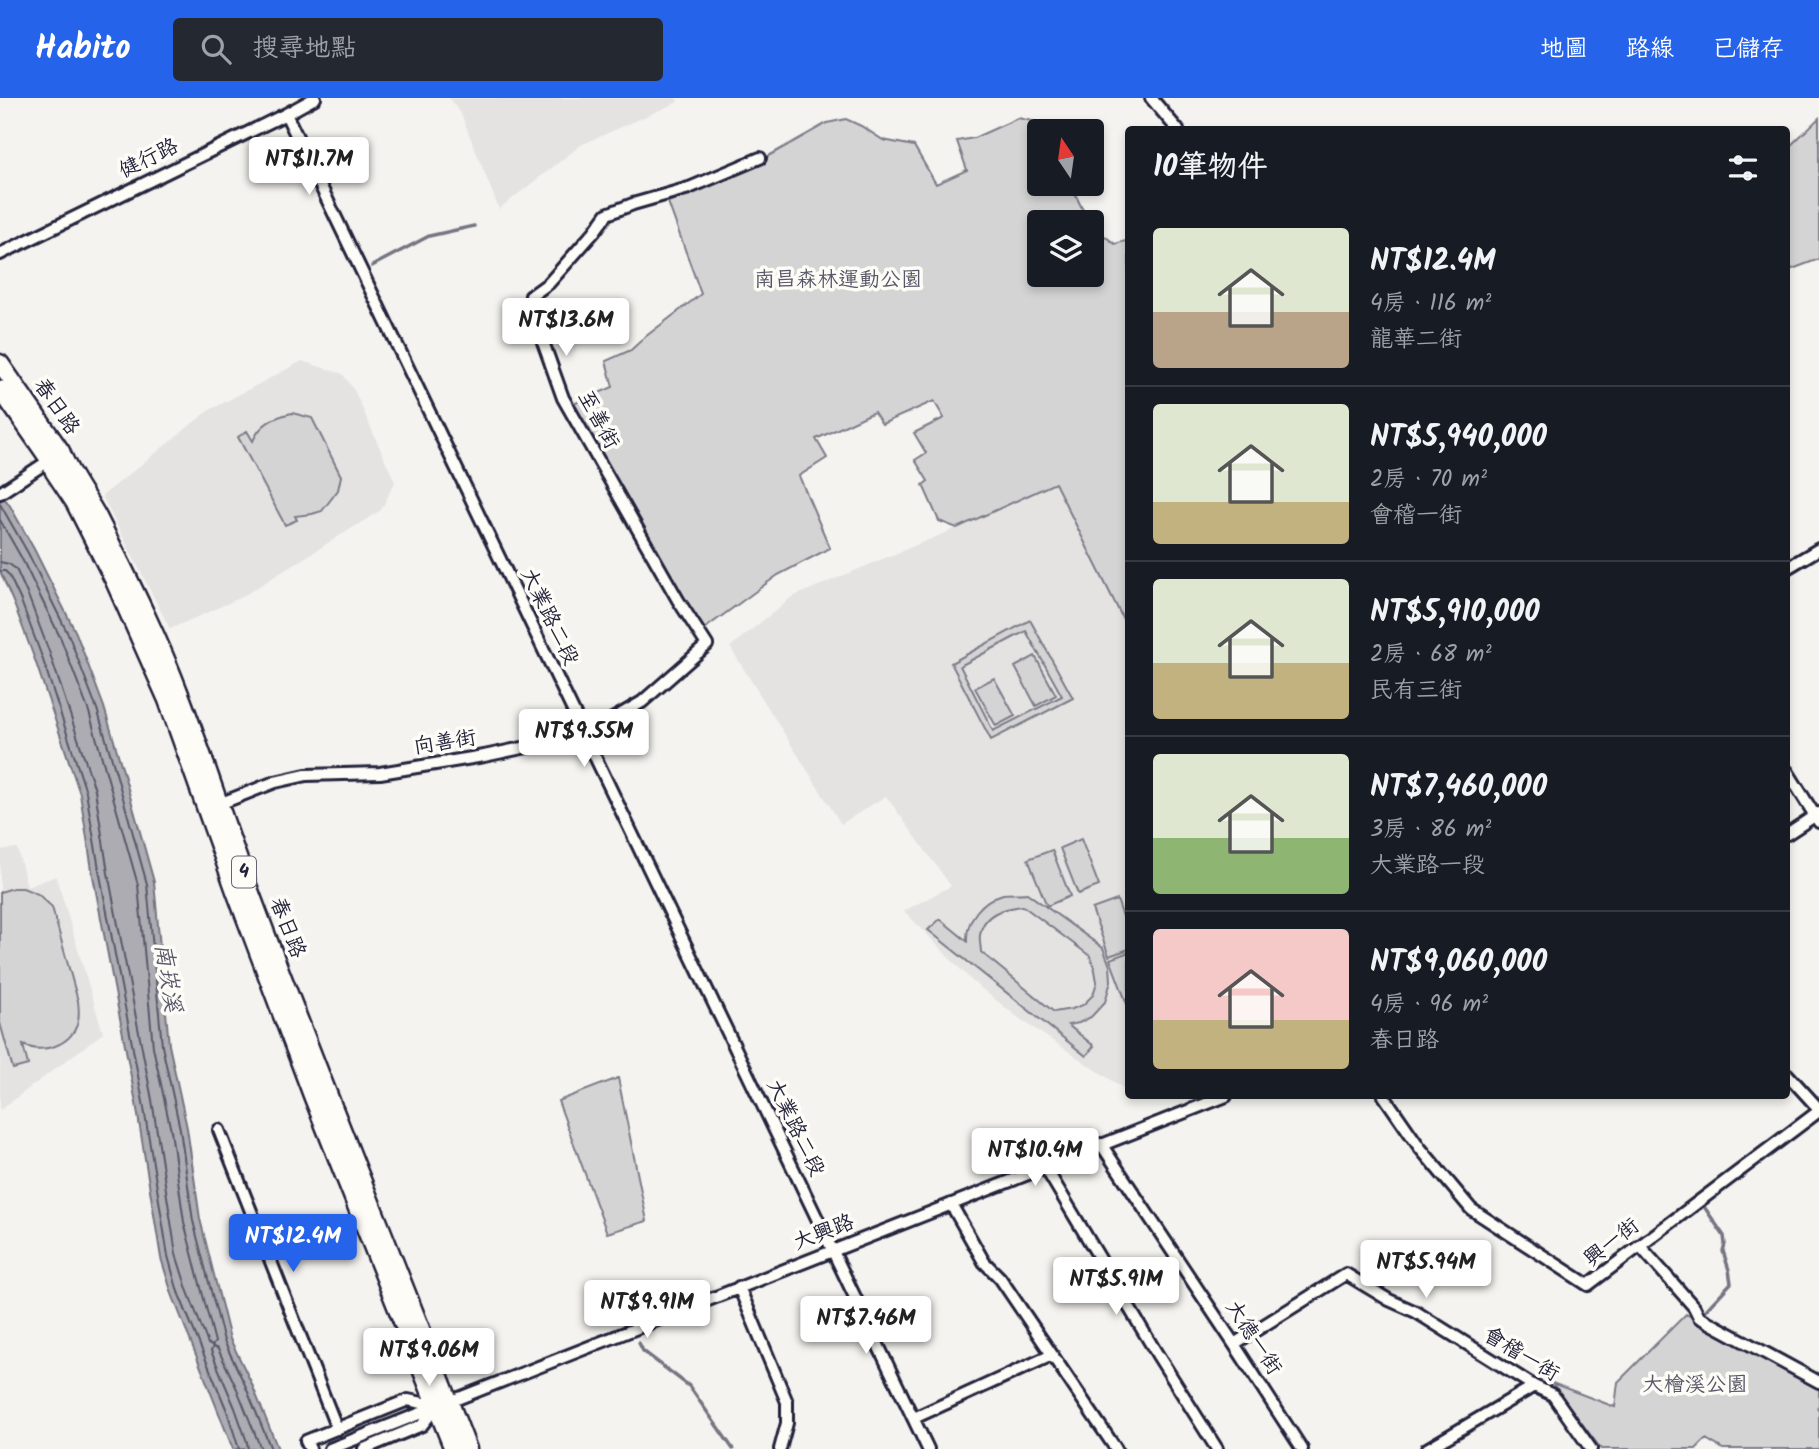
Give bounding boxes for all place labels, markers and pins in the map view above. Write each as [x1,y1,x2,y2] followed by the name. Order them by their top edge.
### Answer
[237,138,381,197] pin: NT$11.7M
[494,299,638,358] pin: NT$13.6M
[512,710,656,769] pin: NT$9.55M
[963,1128,1107,1188] pin: NT$10.4M
[221,1214,365,1274] pin: NT$12.4M
[1354,1240,1498,1300] pin: NT$5.94M
[1044,1258,1188,1317] pin: NT$5.91M
[575,1280,719,1340] pin: NT$9.91M
[794,1296,938,1356] pin: NT$7.46M
[357,1328,501,1388] pin: NT$9.06M

